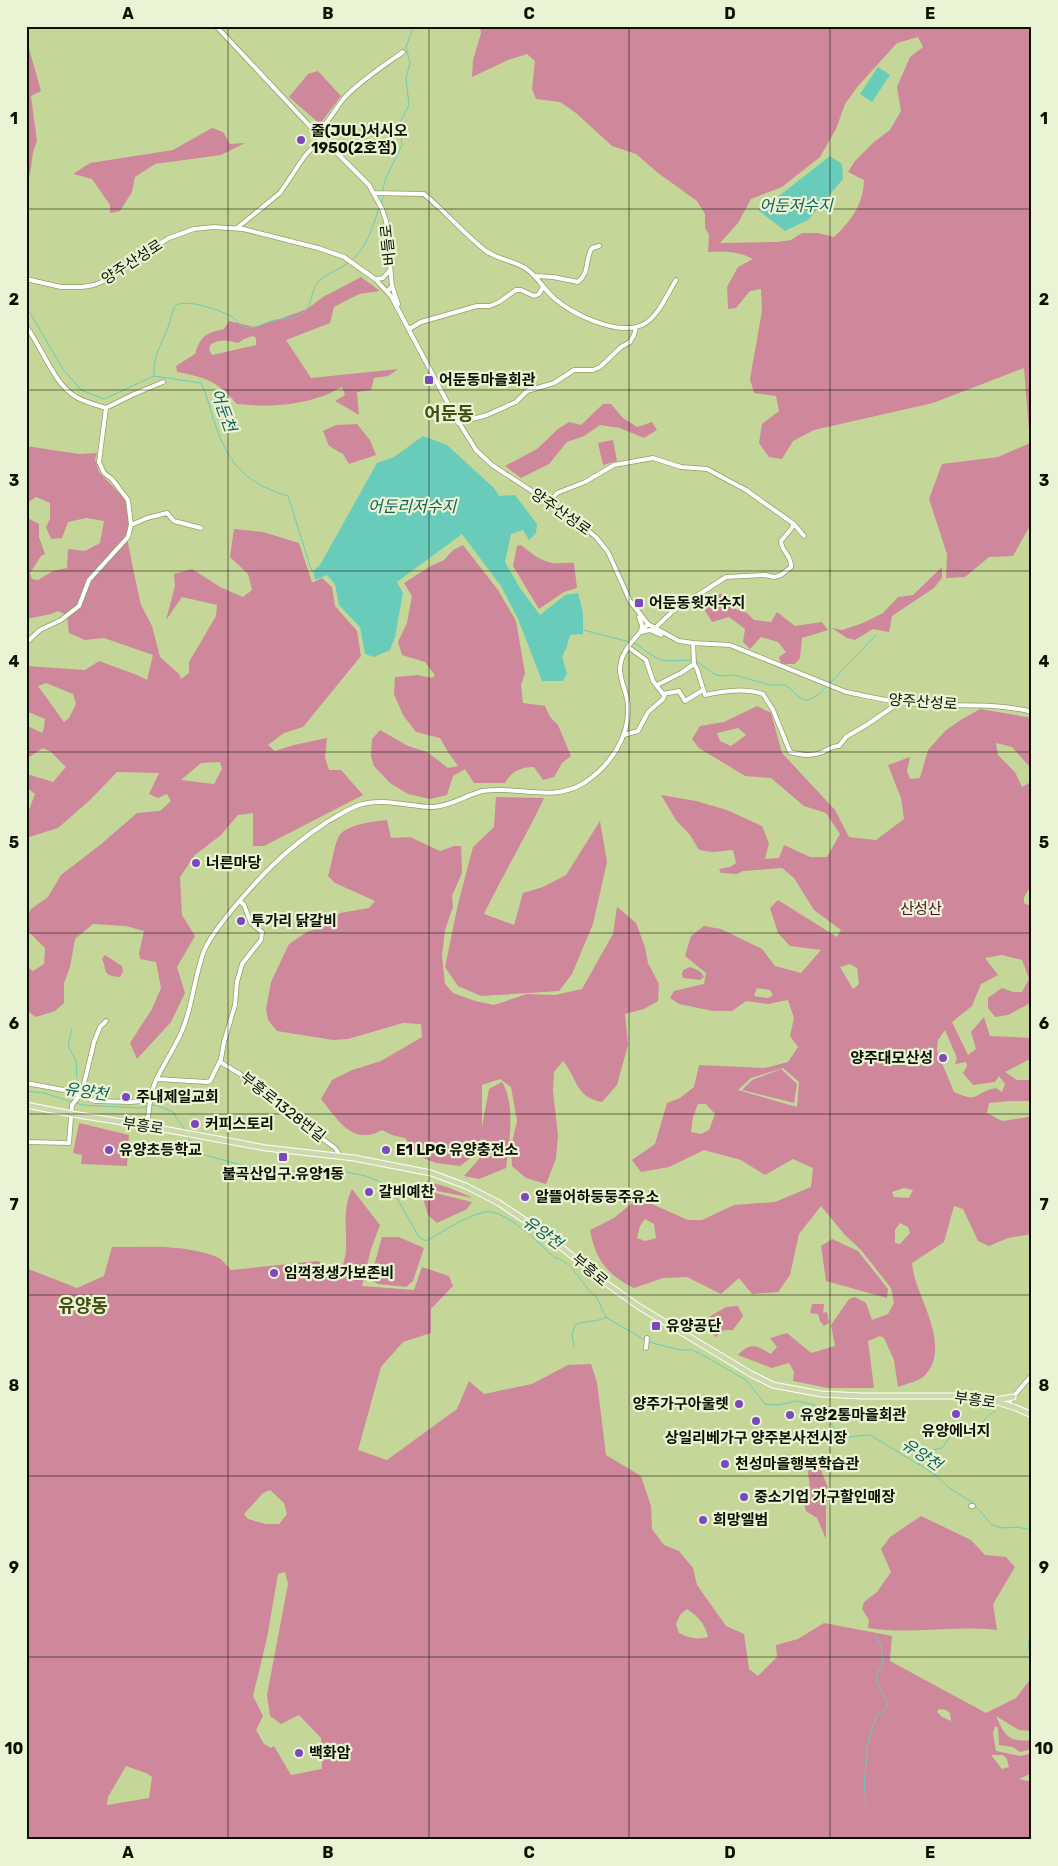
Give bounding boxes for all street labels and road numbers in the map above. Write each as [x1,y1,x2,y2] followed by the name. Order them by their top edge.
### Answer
[377,223,399,267] street label: 버들로
[98,236,166,288] street label: 양주산성로
[528,485,594,539] street label: 양주산성로
[888,691,958,713] street label: 양주산성로
[237,1068,329,1146] street label: 부흥로1328번길
[121,1114,165,1138] street label: 부흥로
[568,1250,612,1290] street label: 부흥로
[953,1388,997,1412] street label: 부흥로

